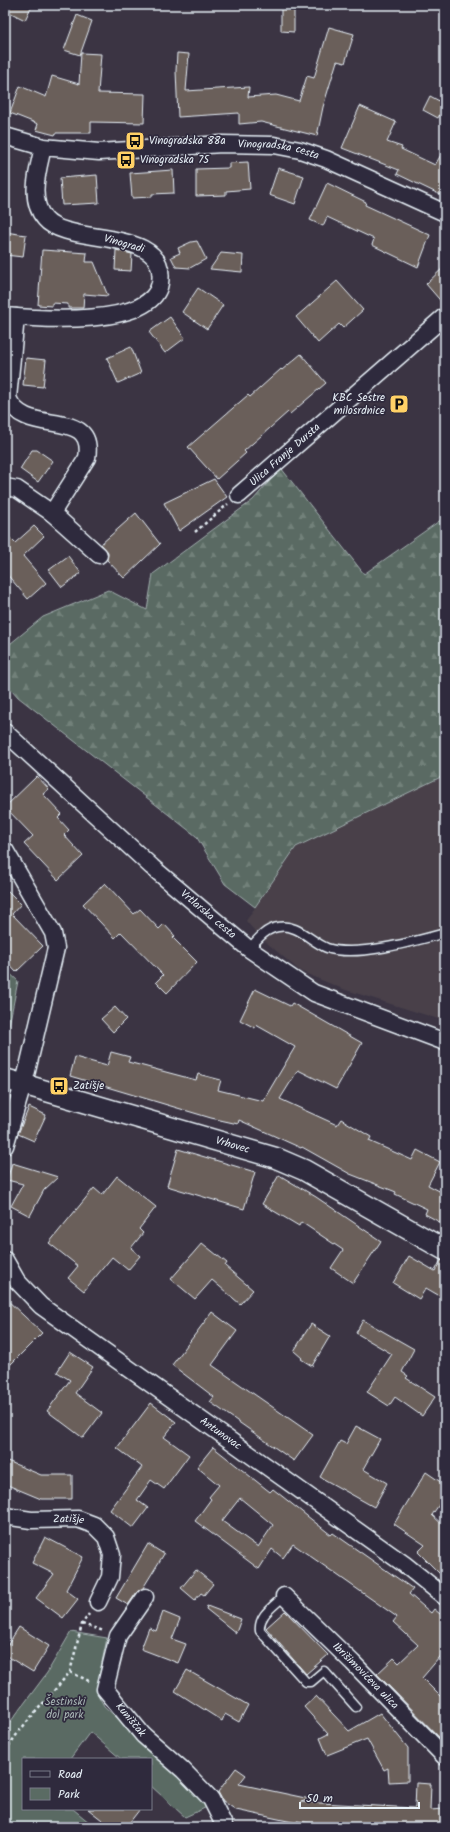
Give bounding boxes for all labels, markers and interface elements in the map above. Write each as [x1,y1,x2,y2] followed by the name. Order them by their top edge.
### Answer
[124,130,146,152] bus stop icon: Vinogradska 88a
[149,132,226,150] place label: Vinogradska 88a
[238,135,322,165] street label: Vinogradska cesta
[115,149,137,171] bus stop icon: Vinogradska 75
[140,151,210,169] place label: Vinogradska 75
[102,230,147,258] street label: Vinogradi
[332,389,385,420] place label: KBC Sestre milosrdnice
[388,393,410,415] parking icon: KBC Sestre milosrdnice
[245,419,325,491] street label: Ulica Franje Dursta
[176,885,240,943] street label: Vrtlarska cesta
[48,1075,70,1097] bus stop icon: Zatišje
[73,1077,104,1095] place label: Zatišje
[213,1132,252,1159] street label: Vrhovec
[196,1412,245,1455] street label: Antunovac
[53,1510,87,1530] street label: Zatišje
[328,1638,403,1714] street label: Ibrišimovićeva ulica
[45,1693,86,1724] park label: Šestinski dol park
[111,1699,151,1742] street label: Kuniščak
[22,1758,152,1810] legend
[58,1765,83,1784] text: Road
[300,1784,419,1810] scale bar
[58,1785,80,1804] text: Park
[306,1789,333,1808] text: 50 m

